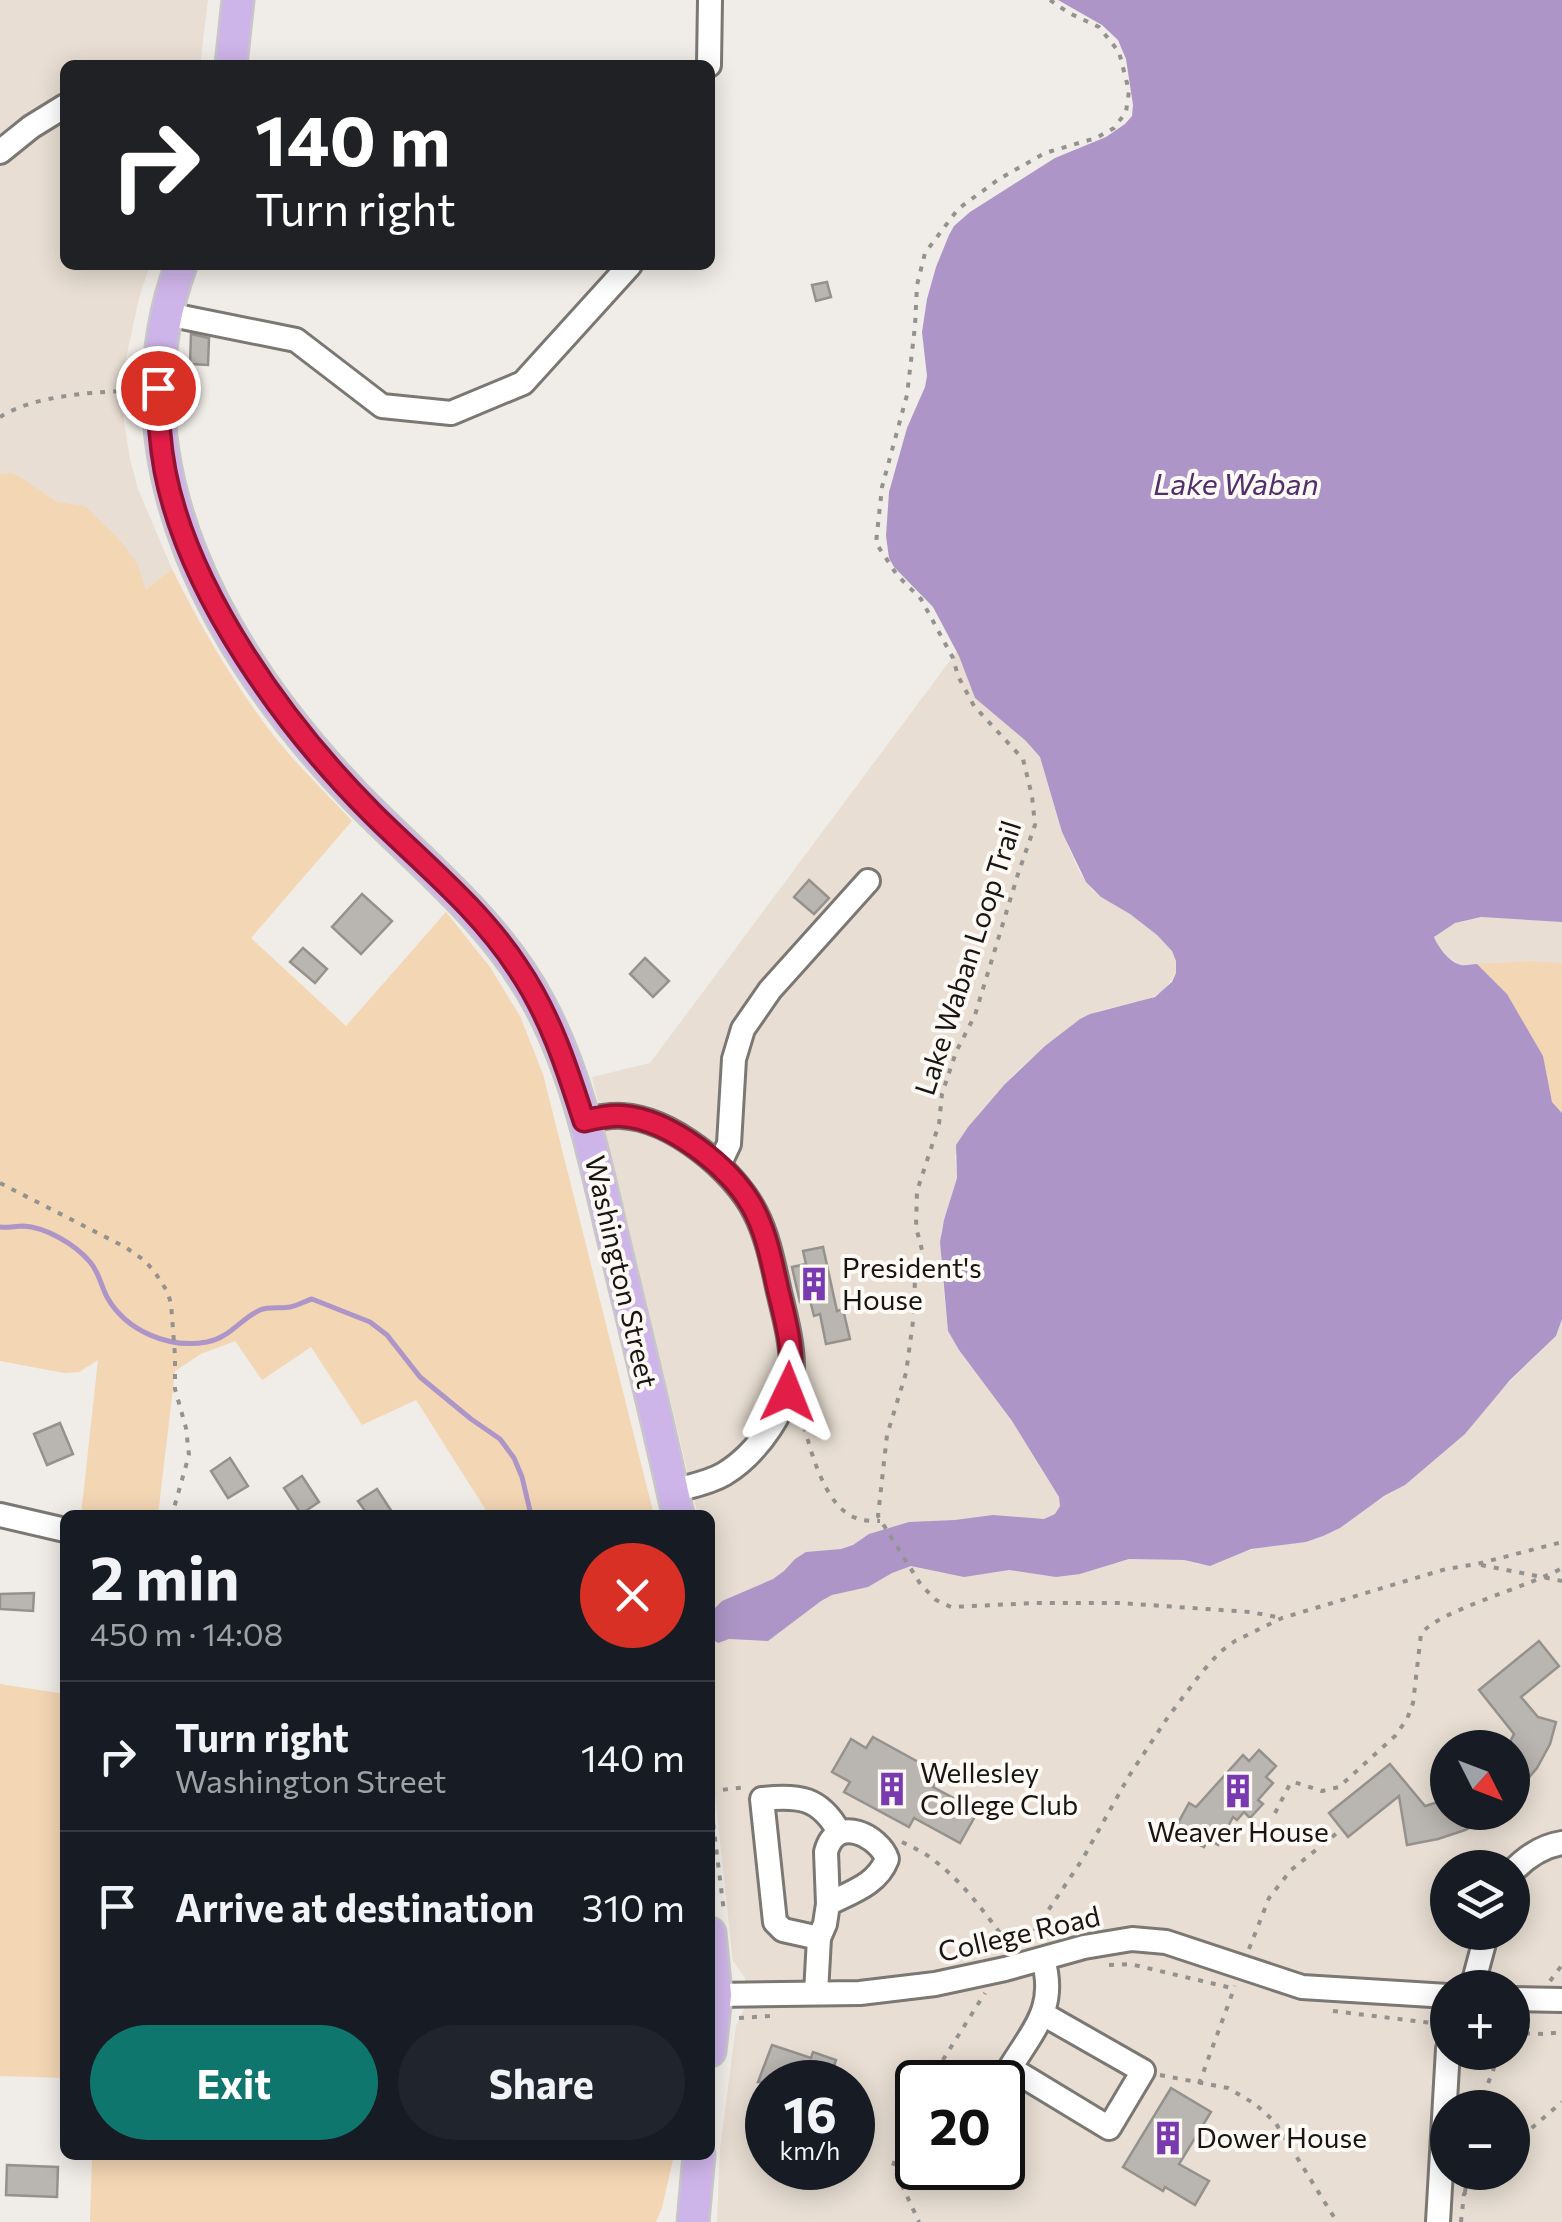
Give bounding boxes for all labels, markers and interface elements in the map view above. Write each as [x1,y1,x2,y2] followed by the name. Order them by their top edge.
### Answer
[255,95,451,180] text: 140 m
[90,100,220,230] icon: right
[255,180,456,235] text: Turn right
[116,346,201,431] pin
[131,361,186,416] icon: arrive
[1153,464,1319,501] water label: Lake Waban
[907,816,1027,1099] street label: Lake Waban Loop Trail
[579,1152,665,1391] street label: Washington Street
[842,1250,982,1316] place label: President's House
[795,1265,833,1303] building icon: President's House
[736,1340,840,1444] position arrow
[90,1539,239,1612] text: 2 min
[580,1543,685,1648] button: close
[90,1613,283,1653] text: 450 m · 14:08
[175,1713,349,1760] text: Turn right
[90,1729,145,1784] icon: right
[1430,1730,1530,1830] north arrow
[1430,1730,1530,2190] map controls
[581,1733,685,1780] text: 140 m
[920,1755,1078,1821] place label: Wellesley College Club
[175,1760,446,1800] text: Washington Street
[873,1770,911,1808] building icon: Wellesley College Club
[1219,1772,1257,1810] building icon: Weaver House
[1147,1814,1329,1848] place label: Weaver House
[1430,1850,1530,1950] button: layers
[90,1879,145,1934] icon: arrive
[175,1883,534,1930] text: Arrive at destination
[582,1883,685,1930] text: 310 m
[934,1898,1103,1968] street label: College Road
[1430,1970,1530,2070] button: +
[90,2025,378,2140] button: Exit
[398,2025,685,2140] button: Share
[895,2060,1025,2190] speed limit sign: 20
[783,2082,837,2143] text: 16
[1430,2090,1530,2190] button: −
[1149,2119,1187,2157] building icon: Dower House
[1196,2120,1367,2154] place label: Dower House
[780,2135,840,2165] text: km/h

